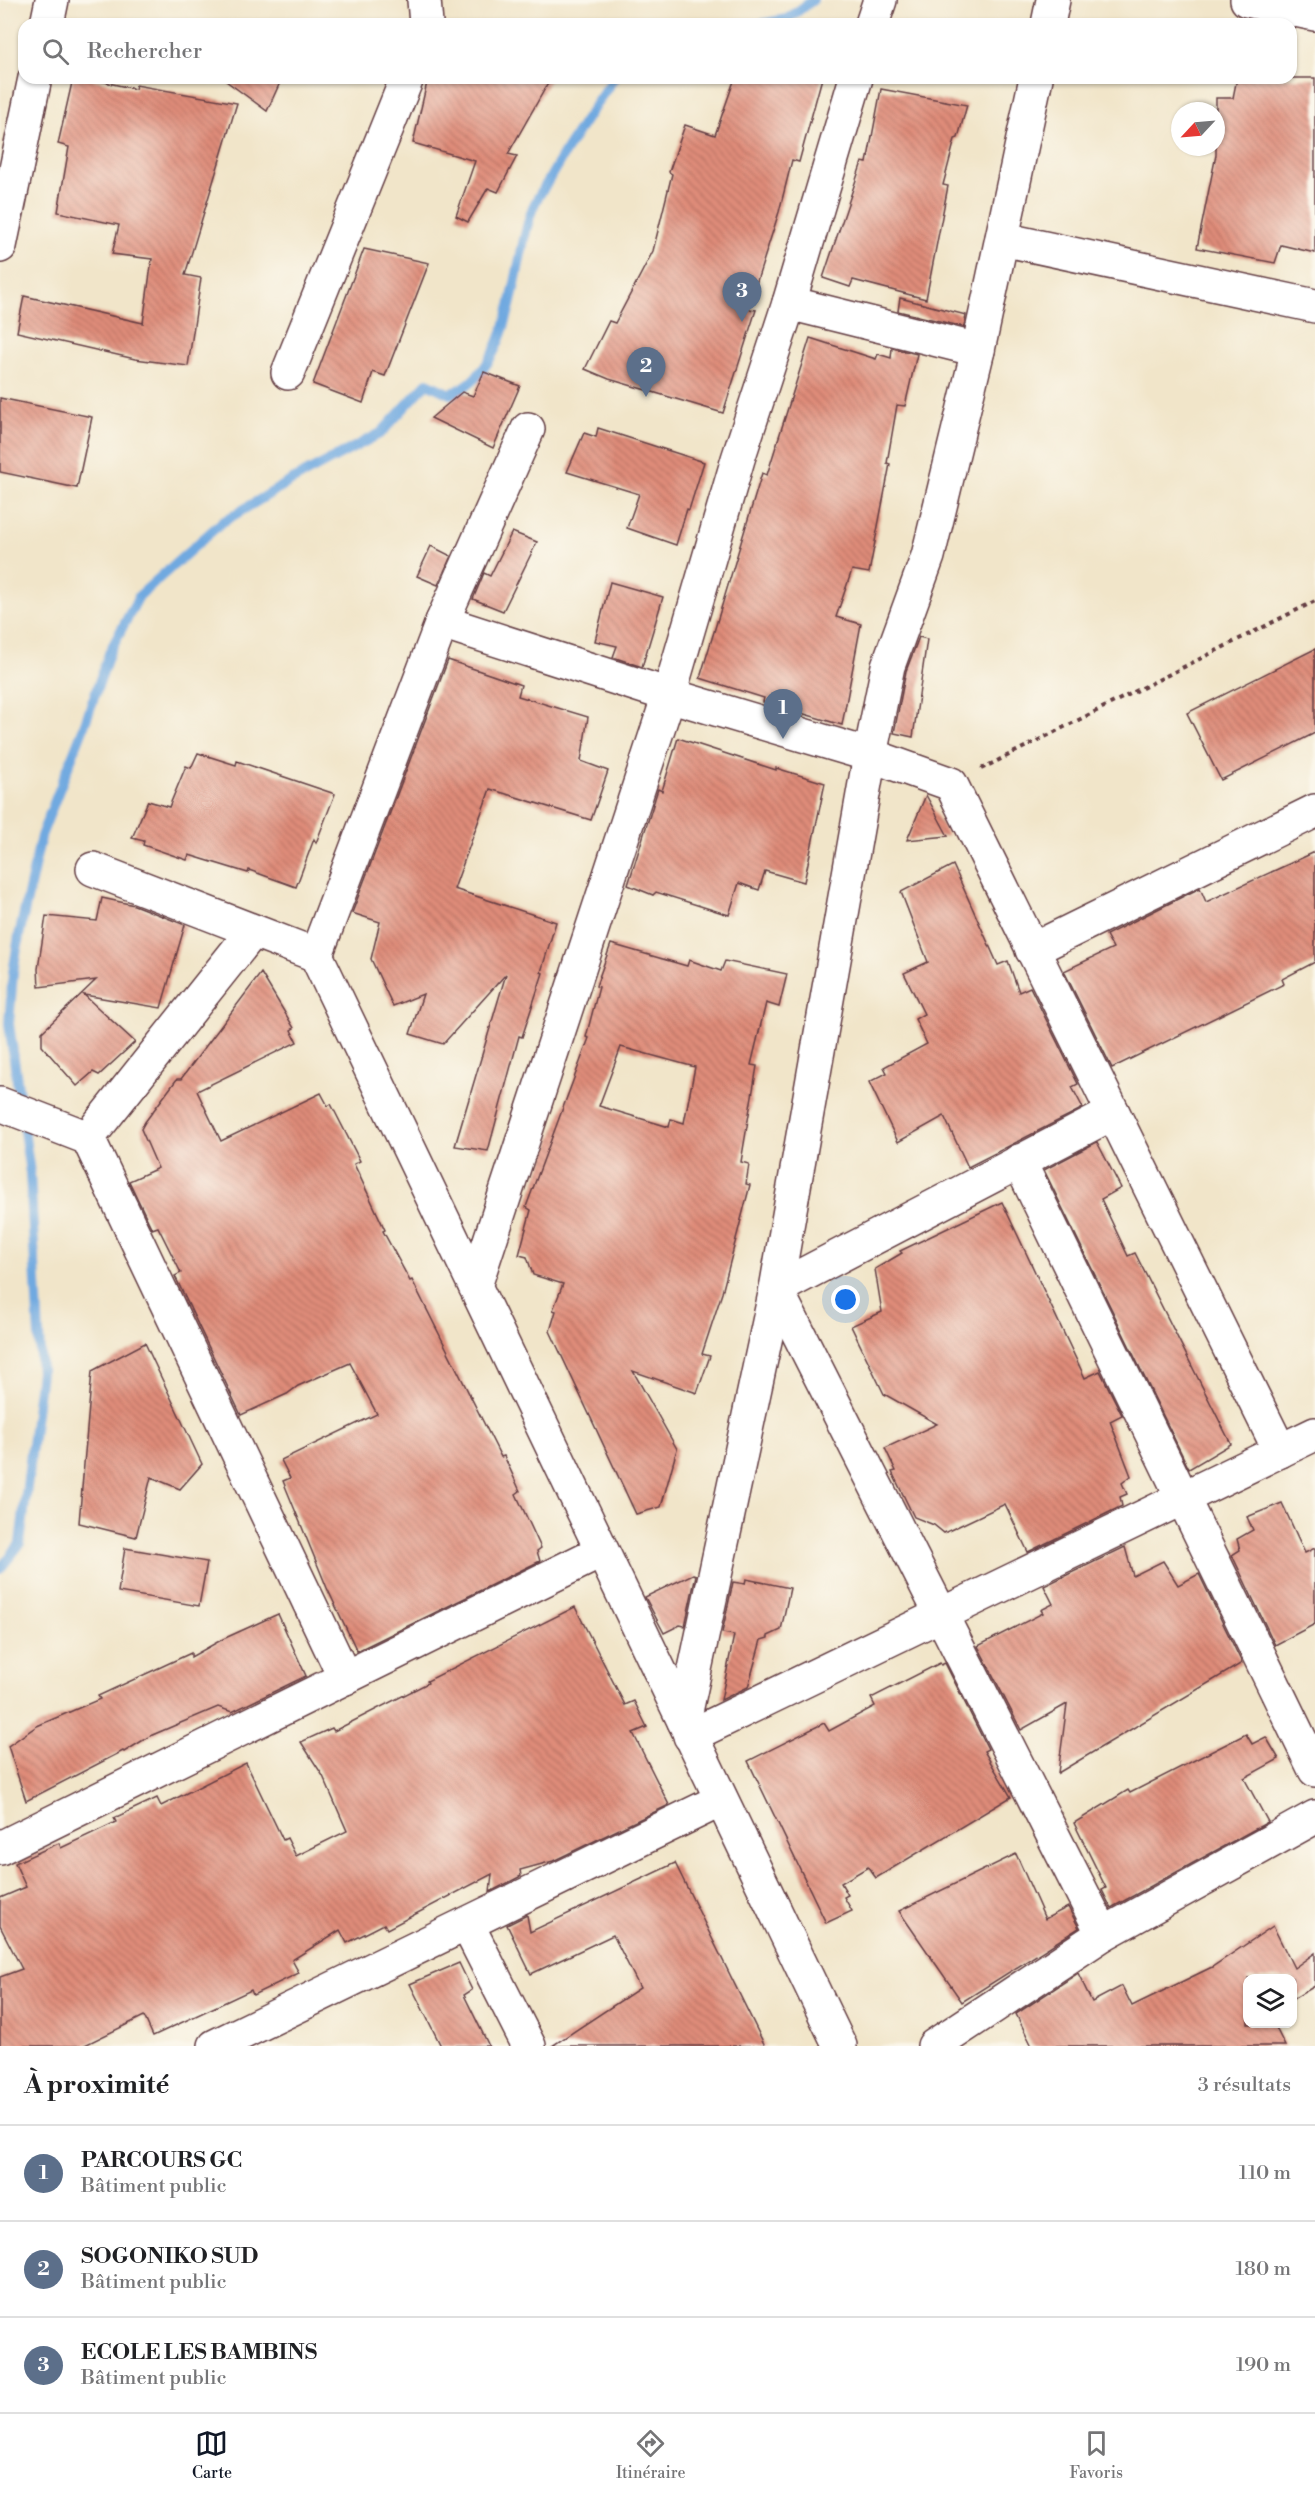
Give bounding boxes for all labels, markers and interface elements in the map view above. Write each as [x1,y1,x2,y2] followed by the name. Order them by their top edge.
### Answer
[18,18,1297,84] search box
[39,35,72,68] icon: search
[87,38,202,65] text: Rechercher
[1171,102,1225,156] north arrow
[722,272,762,322] pin: 3
[626,348,666,397] pin: 2
[764,690,802,739] pin: 1
[831,1285,860,1314] your location
[1243,1974,1297,2028] map controls
[1243,1974,1297,2028] button: layers
[24,2069,169,2101] text: À proximité
[1198,2073,1291,2098] text: 3 résultats
[81,2147,242,2174] text: PARCOURS GC
[39,2161,48,2186] text: 1
[1239,2161,1291,2186] text: 110 m
[81,2174,227,2199] text: Bâtiment public
[81,2243,258,2270] text: SOGONIKO SUD
[37,2257,50,2282] text: 2
[1236,2257,1291,2282] text: 180 m
[81,2270,227,2295] text: Bâtiment public
[81,2339,317,2366] text: ECOLE LES BAMBINS
[37,2353,50,2378] text: 3
[1236,2353,1291,2378] text: 190 m
[81,2366,227,2391] text: Bâtiment public
[192,2427,232,2483] tab: Carte
[616,2427,686,2483] tab: Itinéraire
[1069,2427,1123,2483] tab: Favoris

